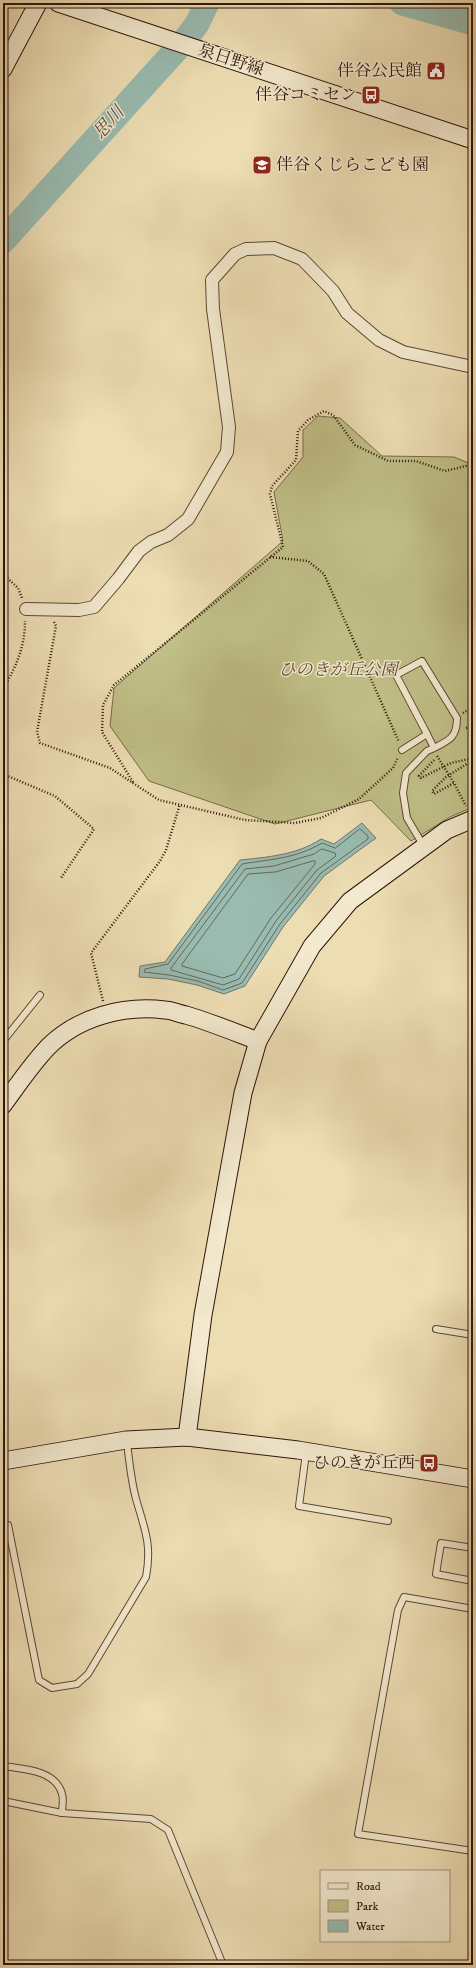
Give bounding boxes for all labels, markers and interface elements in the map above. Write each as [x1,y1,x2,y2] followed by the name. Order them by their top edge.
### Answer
[195,39,267,81] street label: 泉日野線
[337,60,422,82] place label: 伴谷公民館
[425,60,447,82] public building icon: 伴谷公民館
[255,84,357,106] place label: 伴谷コミセン
[360,84,382,106] bus stop icon: 伴谷コミセン
[89,101,131,144] water label: 思川
[251,154,273,176] school or university icon: 伴谷くじらこども園
[276,154,429,176] place label: 伴谷くじらこども園
[279,659,400,681] park label: ひのきが丘公園
[313,1452,415,1474] place label: ひのきが丘西
[418,1452,440,1474] bus stop icon: ひのきが丘西
[320,1870,450,1942] legend
[356,1879,381,1894] text: Road
[356,1899,378,1914] text: Park
[355,1919,385,1934] text: Water

